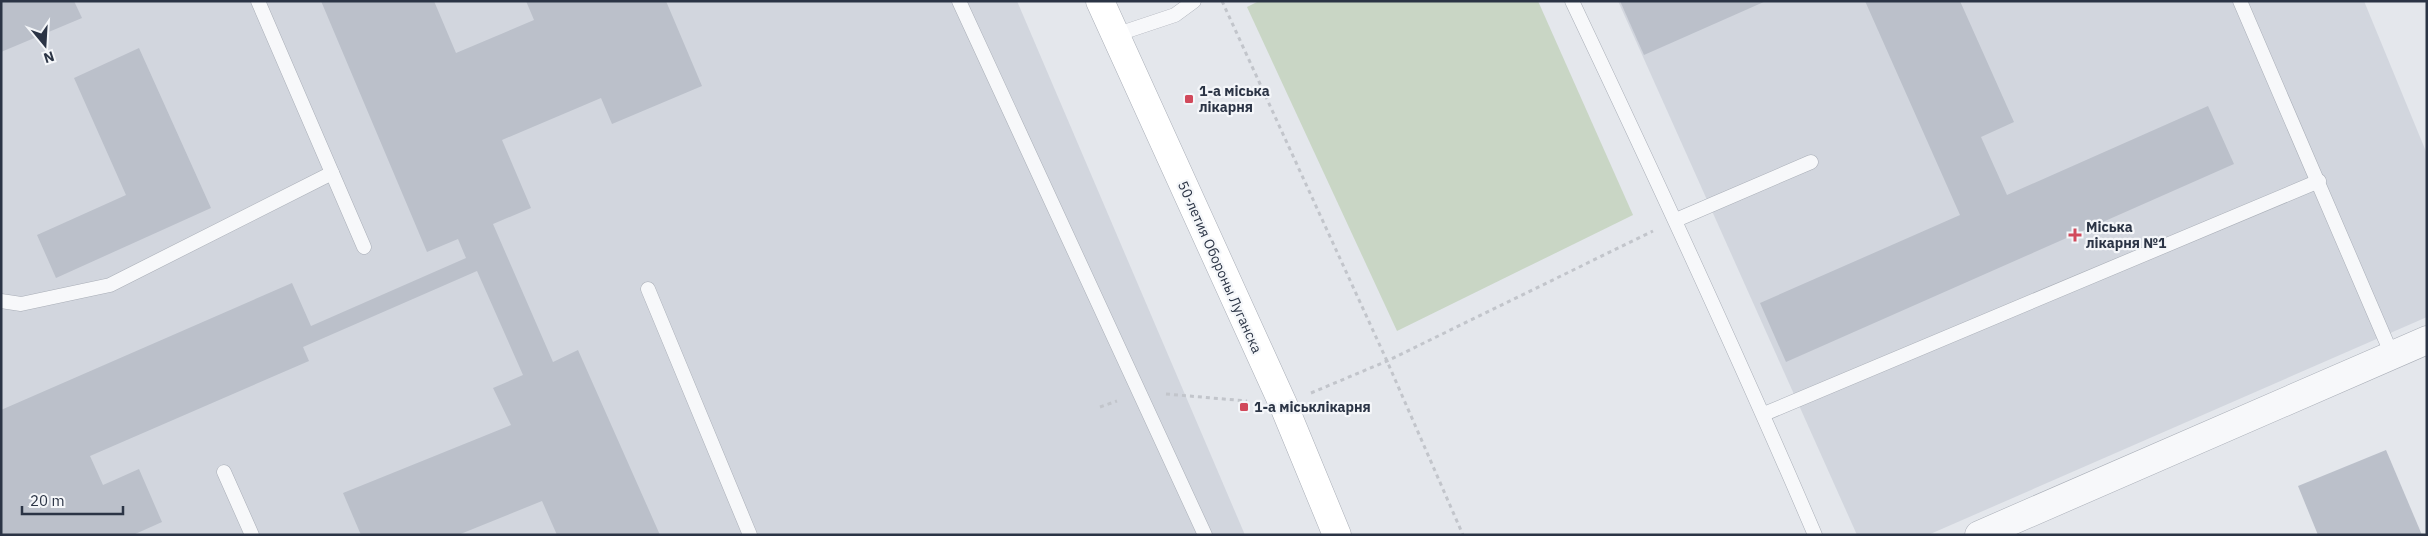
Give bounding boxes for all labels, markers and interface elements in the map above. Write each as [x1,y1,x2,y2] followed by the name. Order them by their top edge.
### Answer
[20,20,70,70] north arrow
[41,47,57,67] text: N
[1199,82,1270,116] place label: 1-а міська лікарня
[1183,93,1195,105] marker: 1-а міська лікарня
[1174,178,1266,356] street label: 50-летия Обороны Луганска
[2086,218,2167,252] place label: Міська лікарня №1
[2068,228,2082,242] marker: Міська лікарня №1
[1254,398,1371,416] place label: 1-а міськлікарня
[1238,401,1250,413] marker: 1-а міськлікарня
[22,484,124,516] scale bar
[30,491,65,510] text: 20 m

